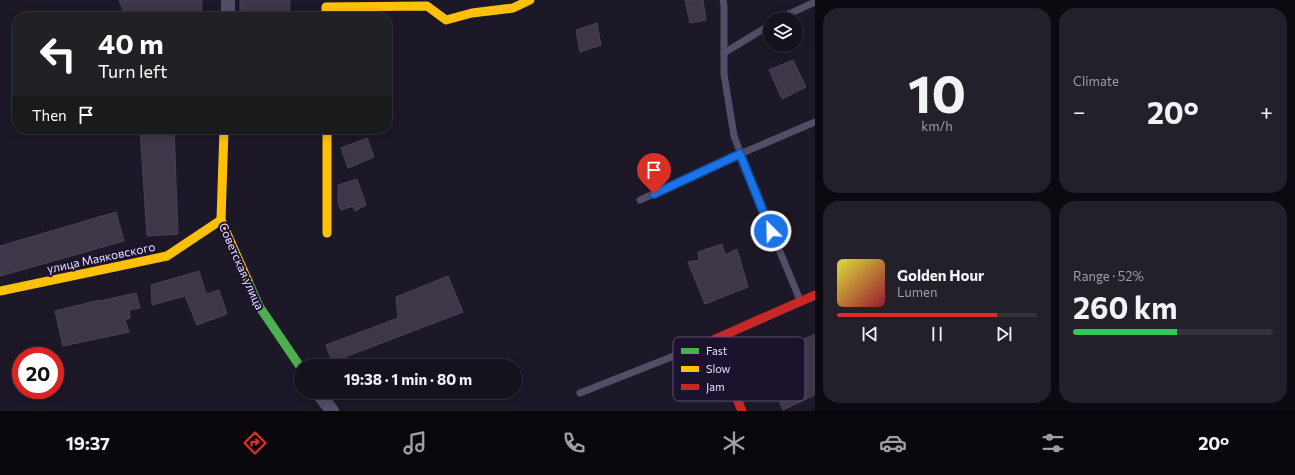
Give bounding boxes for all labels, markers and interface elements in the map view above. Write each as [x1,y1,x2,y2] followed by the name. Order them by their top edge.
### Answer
[763,12,803,52] map controls
[763,12,803,52] button: layers
[98,26,164,60] text: 40 m
[32,28,84,80] icon: left
[98,60,167,82] text: Turn left
[908,60,966,124] text: 10
[1073,73,1119,89] text: Climate
[1147,93,1199,130] text: 20°
[1073,98,1086,125] text: −
[1260,98,1273,125] text: +
[75,104,97,126] icon: arrive
[32,106,67,124] text: Then
[921,118,953,134] text: km/h
[637,153,671,194] pin
[643,159,665,181] icon: arrive
[750,210,792,252] position arrow
[217,220,267,312] street label: Советская улица
[46,239,156,275] street label: улица Маяковского
[897,266,984,284] text: Golden Hour
[1073,268,1144,284] text: Range · 52%
[897,284,937,300] text: Lumen
[1073,288,1177,325] text: 260 km
[859,323,881,345] icon: previous
[926,323,948,345] icon: pause
[993,323,1015,345] icon: next
[673,337,805,401] legend
[706,344,728,357] text: Fast
[12,347,64,399] speed limit sign: 20
[706,362,731,375] text: Slow
[344,370,472,388] text: 19:38 · 1 min · 80 m
[706,380,725,394] text: Jam
[241,429,269,457] icon: directions
[401,429,429,457] icon: music
[560,429,588,457] icon: phone
[720,429,748,457] icon: climate
[879,429,907,457] icon: car
[1039,429,1067,457] icon: filters
[66,432,110,454] text: 19:37
[1198,432,1229,454] text: 20°

